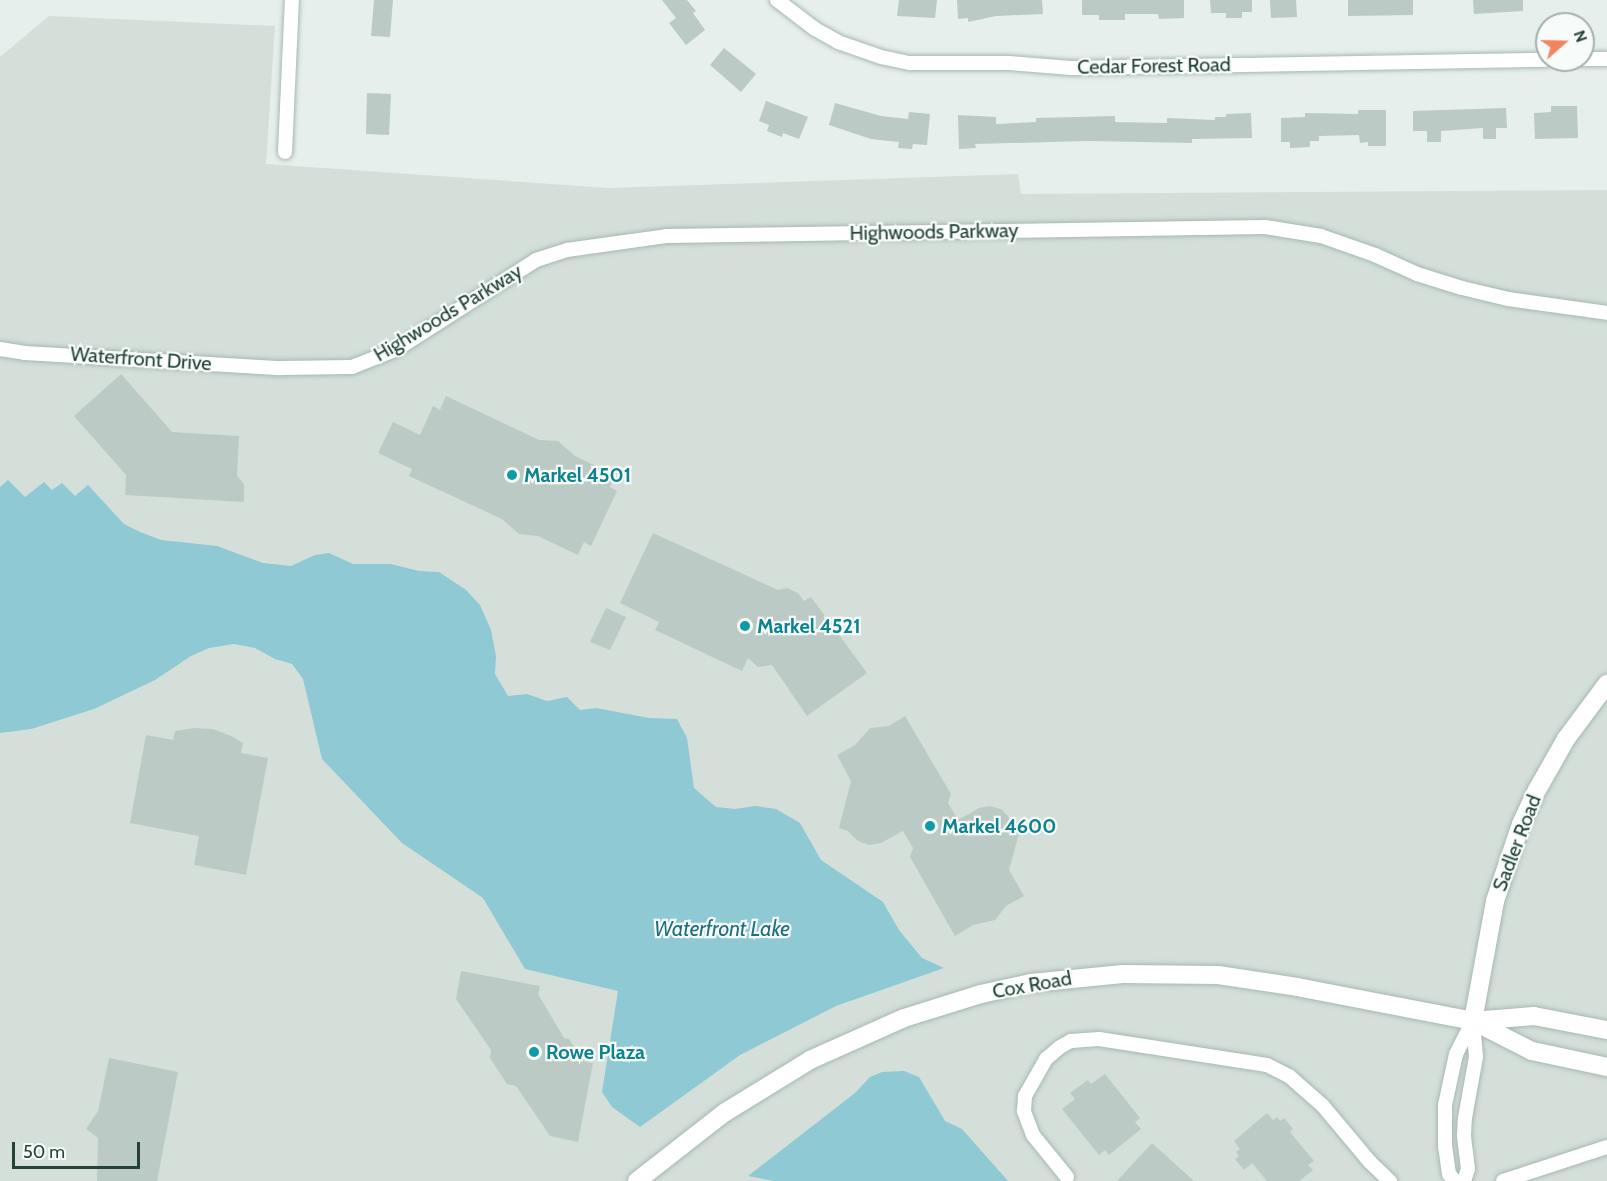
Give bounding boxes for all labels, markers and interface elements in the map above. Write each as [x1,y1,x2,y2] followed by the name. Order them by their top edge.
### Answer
[1535,12,1595,72] north arrow
[1570,28,1591,45] text: N
[1077,53,1231,79] street label: Cedar Forest Road
[849,219,1019,245] street label: Highwoods Parkway
[369,259,527,367] street label: Highwoods Parkway
[70,342,212,376] street label: Waterfront Drive
[524,463,631,487] place label: Markel 4501
[505,468,519,482] marker: Markel 4501
[757,614,861,638] place label: Markel 4521
[738,619,752,633] marker: Markel 4521
[1488,791,1546,895] street label: Sadler Road
[942,814,1056,838] place label: Markel 4600
[923,819,937,833] marker: Markel 4600
[654,916,790,942] water label: Waterfront Lake
[991,966,1073,1004] street label: Cox Road
[546,1040,645,1064] place label: Rowe Plaza
[527,1045,541,1059] marker: Rowe Plaza
[15,1130,142,1168] scale bar
[23,1141,65,1163] text: 50 m

